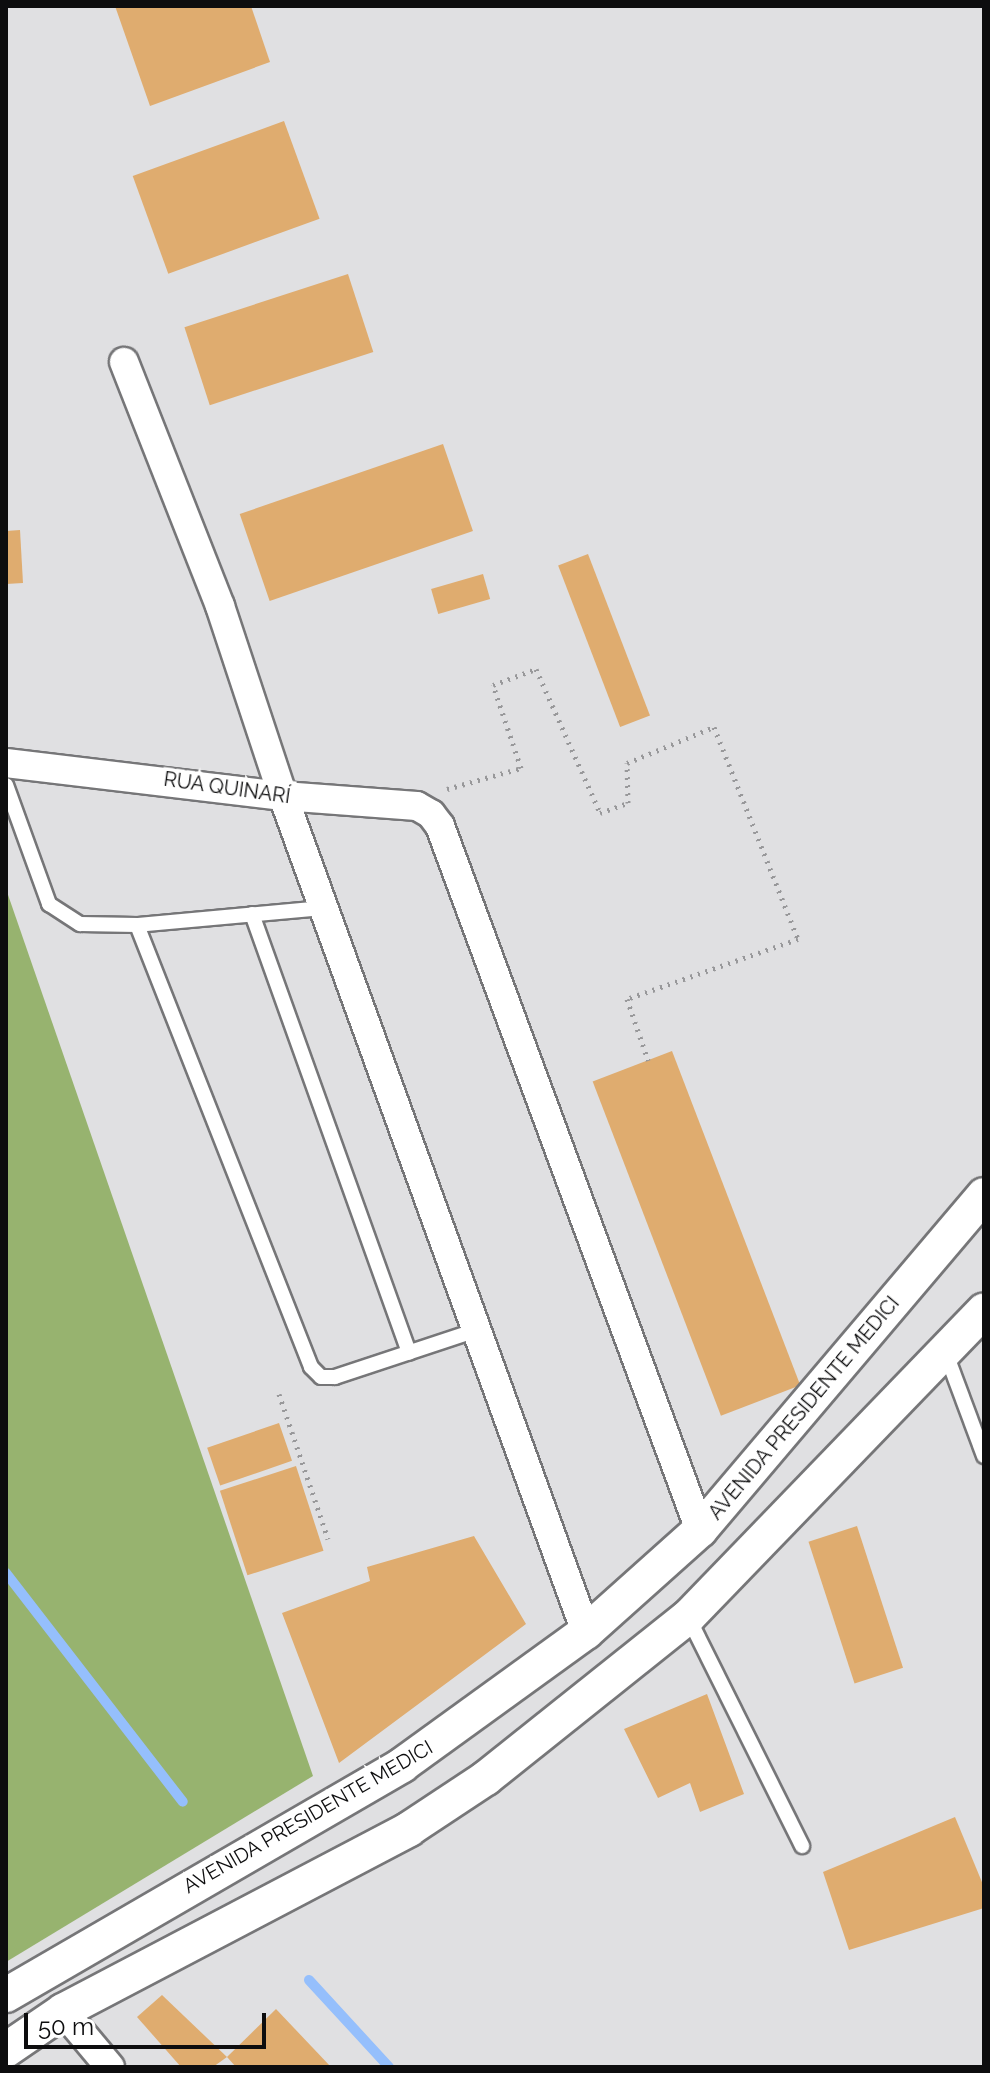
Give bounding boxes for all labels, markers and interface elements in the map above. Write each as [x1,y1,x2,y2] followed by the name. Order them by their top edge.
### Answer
[162,767,292,809] street label: RUA QUINARÍ
[703,1291,905,1525] street label: AVENIDA PRESIDENTE MEDICI
[179,1735,437,1899] street label: AVENIDA PRESIDENTE MEDICI
[28,1997,270,2047] scale bar
[38,2012,94,2041] text: 50 m

